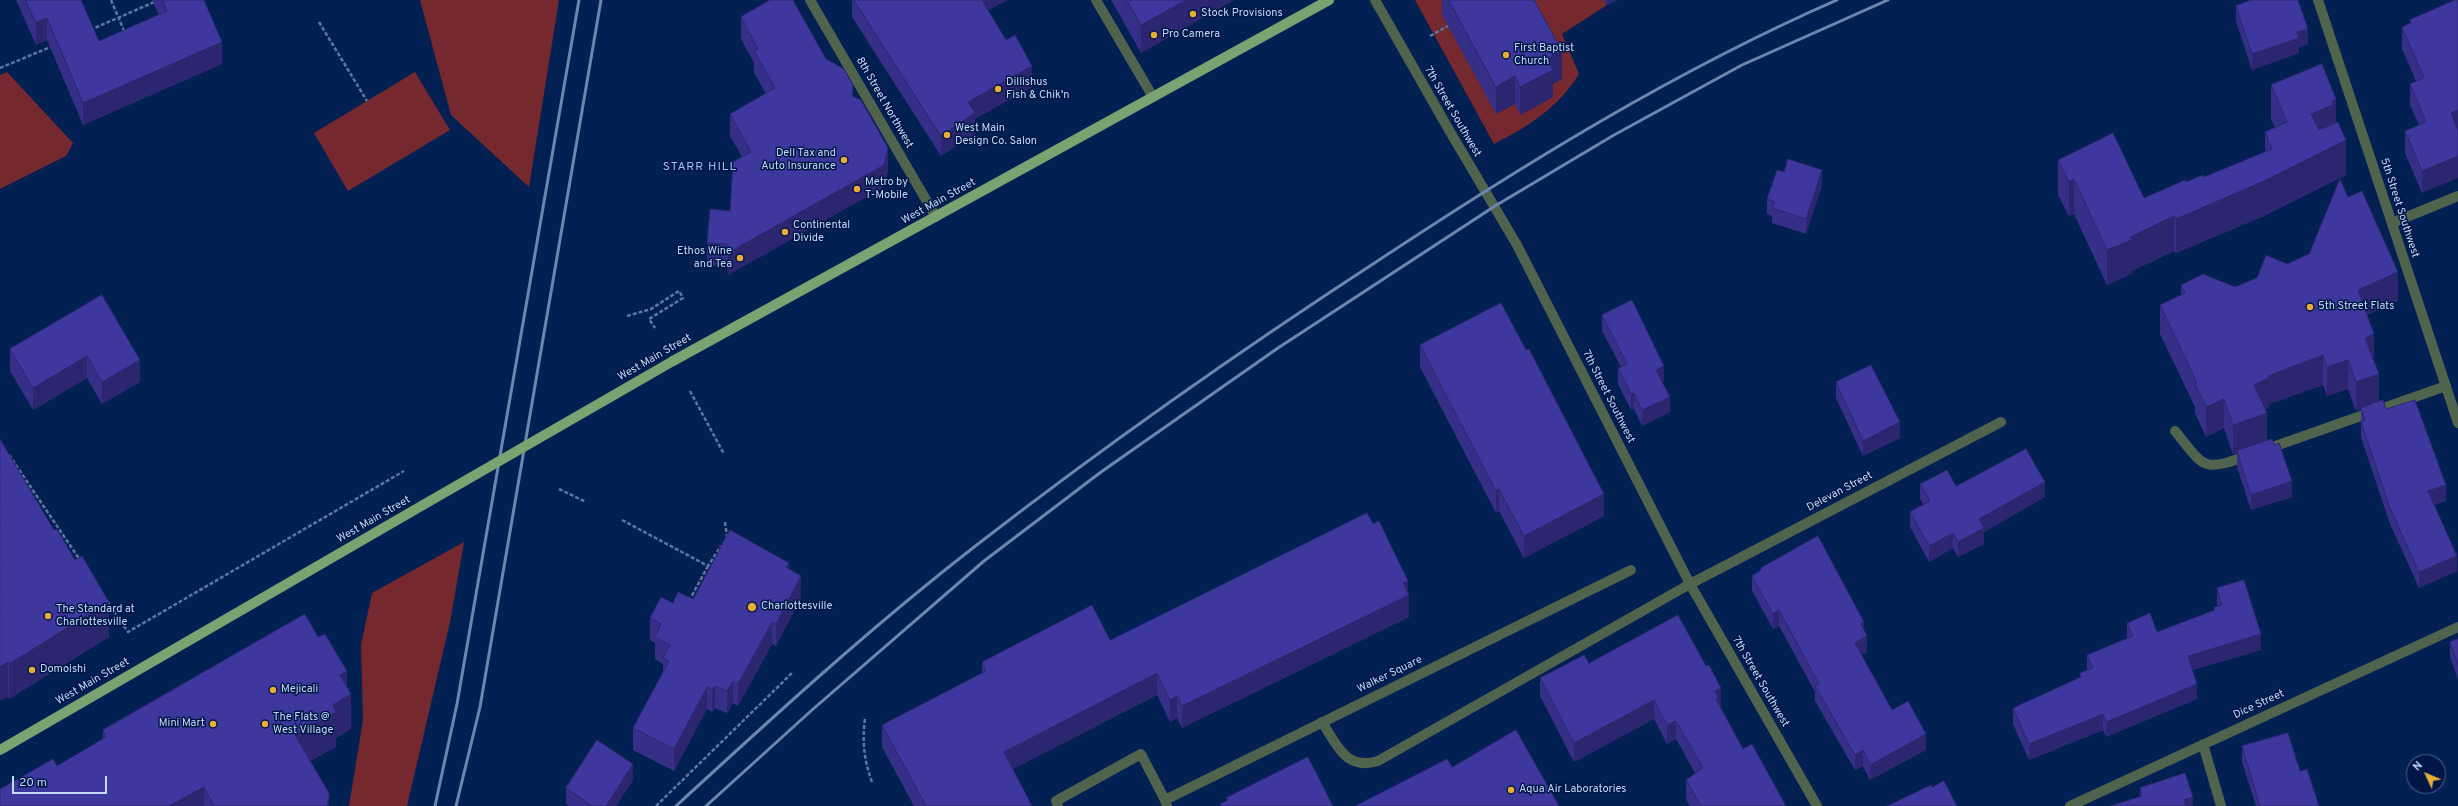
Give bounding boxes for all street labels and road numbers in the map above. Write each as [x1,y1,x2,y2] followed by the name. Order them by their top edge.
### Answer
[852,55,916,151] street label: 8th Street Northwest
[1421,64,1483,160] street label: 7th Street Southwest
[2377,157,2421,259] street label: 5th Street Southwest
[900,176,978,228] street label: West Main Street
[616,332,694,384] street label: West Main Street
[1579,348,1637,446] street label: 7th Street Southwest
[1805,469,1875,515] street label: Delevan Street
[335,494,413,546] street label: West Main Street
[1729,634,1791,730] street label: 7th Street Southwest
[1355,654,1425,696] street label: Walker Square
[54,656,132,708] street label: West Main Street
[2231,687,2287,723] street label: Dice Street

